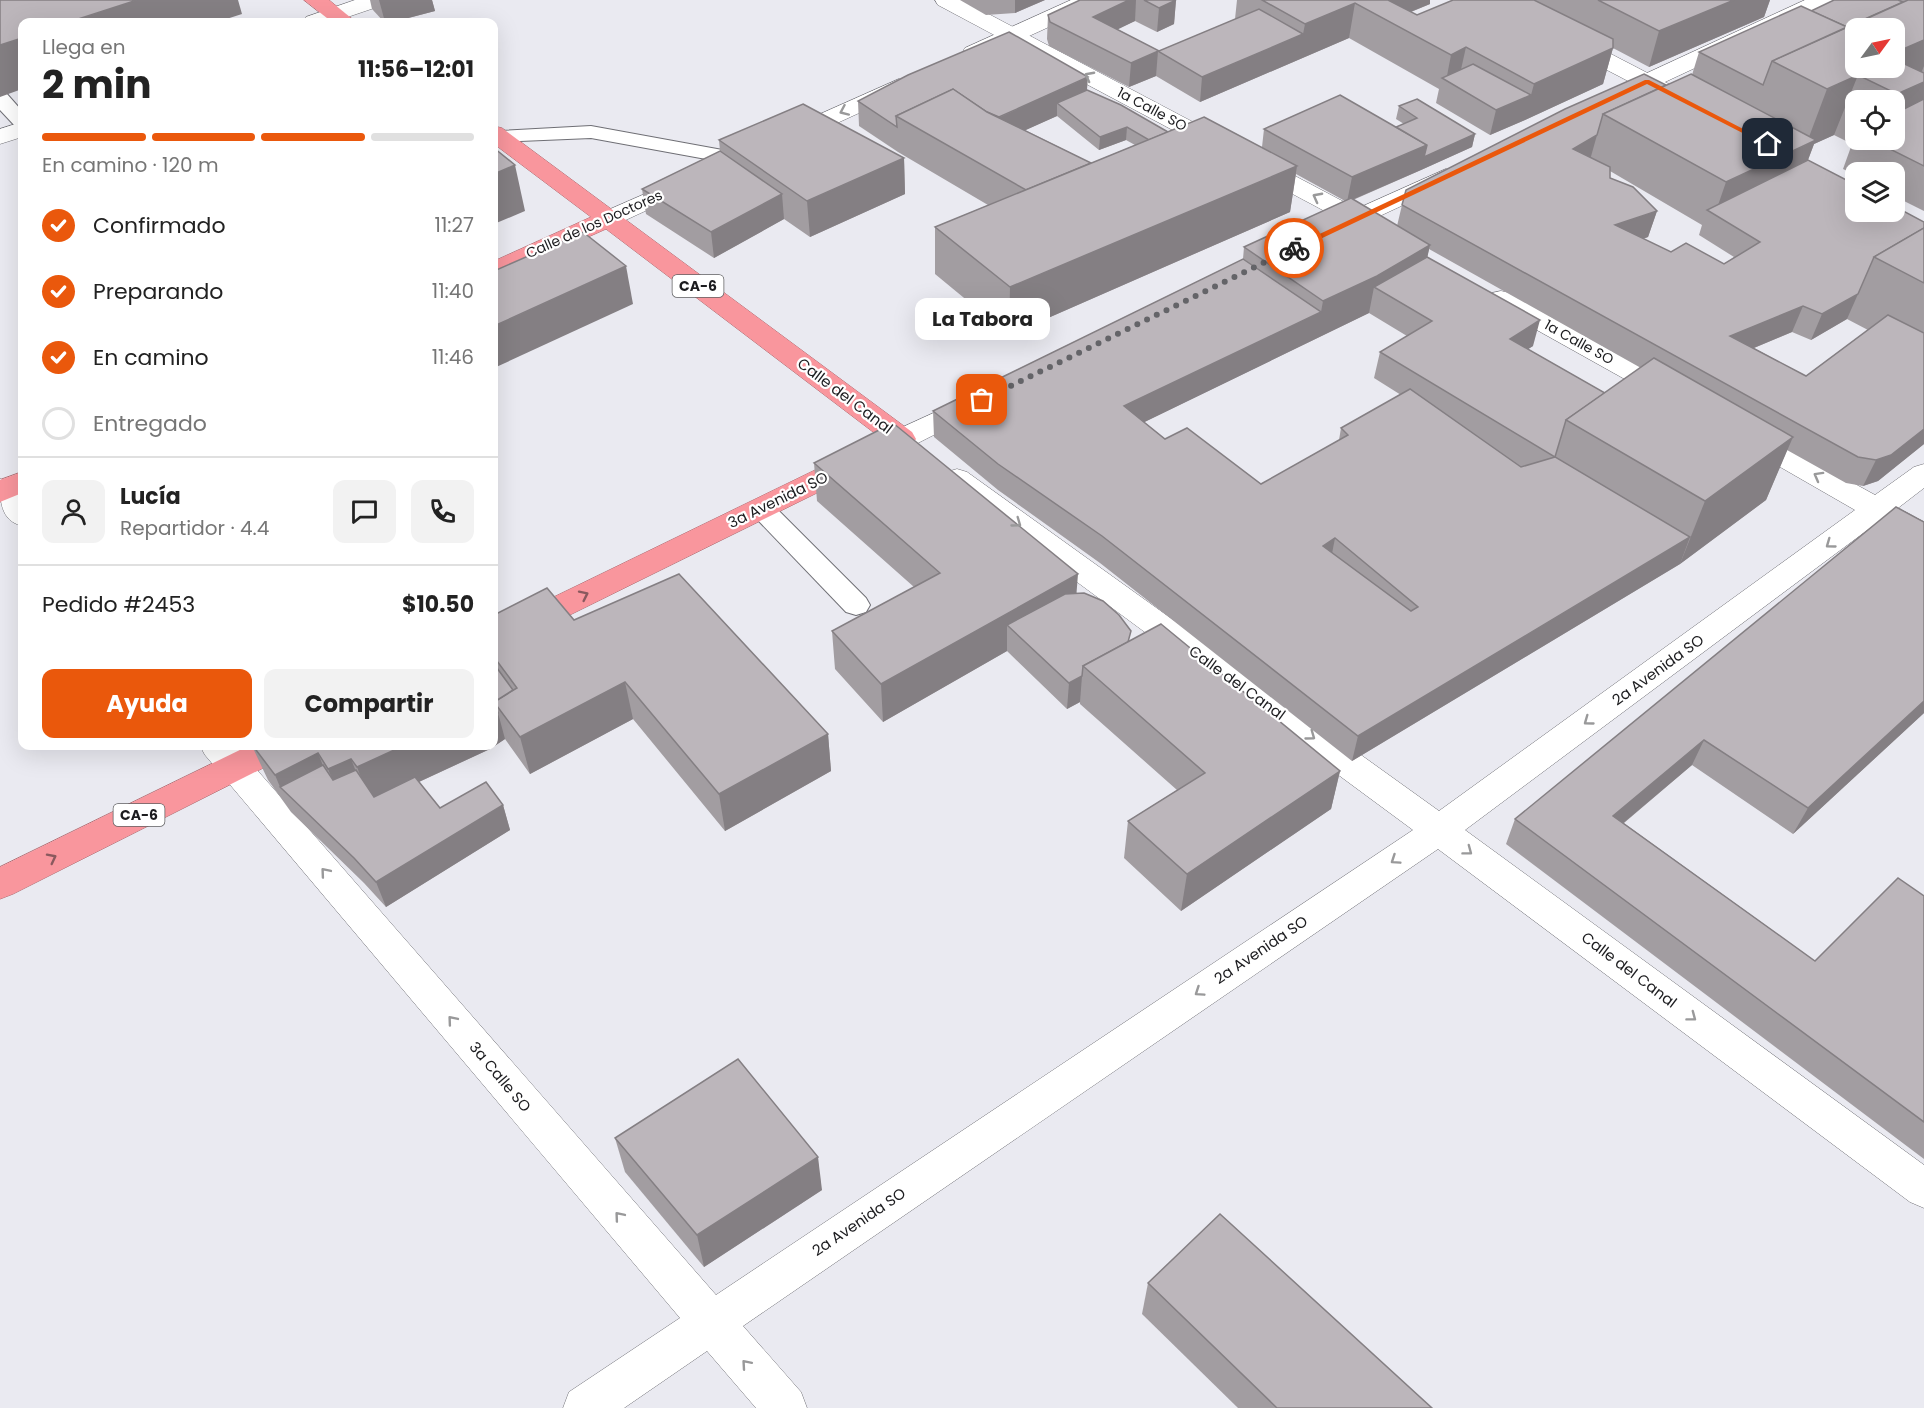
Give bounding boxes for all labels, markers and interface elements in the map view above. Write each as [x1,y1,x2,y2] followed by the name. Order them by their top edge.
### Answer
[1845,18,1905,78] north arrow
[1845,18,1905,222] map controls
[42,33,126,61] text: Llega en
[358,54,474,85] text: 11:56–12:01
[42,57,152,112] text: 2 min
[1085,72,1096,83] one-way arrow
[1114,82,1190,136] street label: 1a Calle SO
[1845,90,1905,150] button: locate
[840,104,851,116] one-way arrow
[1742,118,1793,169] pin
[1751,127,1784,160] icon: home
[42,151,219,179] text: En camino · 120 m
[1845,162,1905,222] button: layers
[523,185,665,263] street label: Calle de los Doctores
[1313,193,1324,204] one-way arrow
[42,209,75,242] icon: check
[93,210,226,241] text: Confirmado
[435,211,474,239] text: 11:27
[1264,218,1324,278] courier
[1278,232,1311,265] icon: bike
[42,275,75,308] icon: check
[672,275,724,297] road number: CA-6
[93,276,223,307] text: Preparando
[432,277,474,305] text: 11:40
[914,298,1050,340] callout: La Tabora
[932,305,1033,333] text: La Tabora
[1541,315,1617,369] street label: 1a Calle SO
[42,341,75,374] icon: check
[93,342,209,373] text: En camino
[432,343,474,371] text: 11:46
[793,353,897,439] street label: Calle del Canal
[956,374,1007,425] pin
[965,383,998,416] icon: bag
[93,408,207,439] text: Entregado
[724,466,832,533] street label: 3a Avenida SO
[1814,472,1824,483] one-way arrow
[42,480,105,543] button: person
[333,480,396,543] button: chat
[411,480,474,543] button: phone
[120,481,181,512] text: Lucía
[120,514,269,542] text: Repartidor · 4.4
[1011,516,1022,527] one-way arrow
[1825,537,1836,548] one-way arrow
[42,589,195,620] text: Pedido #2453
[402,589,474,620] text: $10.50
[577,591,588,602] one-way arrow
[1608,629,1708,710] street label: 2a Avenida SO
[1185,640,1290,725] street label: Calle del Canal
[42,669,252,738] button: Ayuda
[264,669,474,738] button: Compartir
[1583,714,1594,725] one-way arrow
[1304,729,1315,740] one-way arrow
[114,804,164,826] road number: CA-6
[1462,844,1473,855] one-way arrow
[1391,853,1402,864] one-way arrow
[46,854,57,865] one-way arrow
[321,868,332,879] one-way arrow
[1210,910,1312,989] street label: 2a Avenida SO
[1577,927,1681,1013] street label: Calle del Canal
[1195,985,1205,997] one-way arrow
[1686,1010,1697,1021] one-way arrow
[448,1016,459,1027] one-way arrow
[465,1037,536,1117] street label: 3a Calle SO
[808,1182,910,1261] street label: 2a Avenida SO
[615,1212,626,1223] one-way arrow
[742,1360,753,1371] one-way arrow

